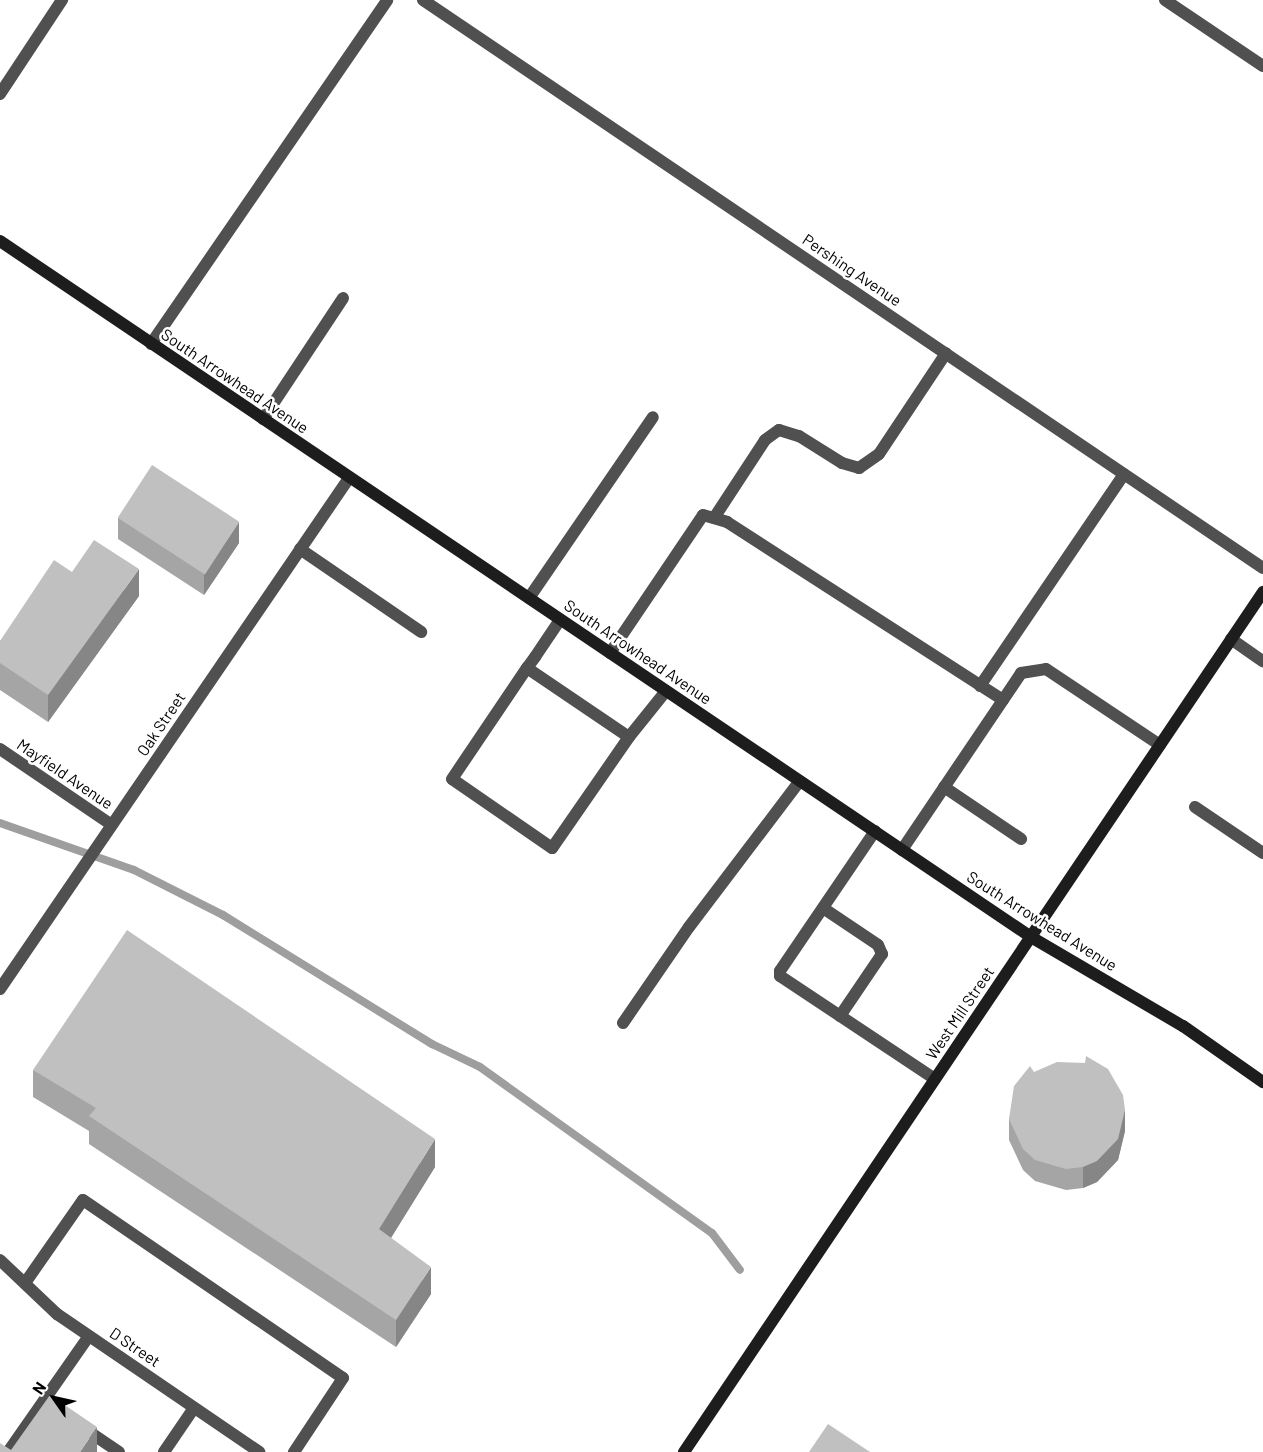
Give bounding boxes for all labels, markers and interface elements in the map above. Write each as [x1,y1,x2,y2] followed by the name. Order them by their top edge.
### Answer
[799,230,905,310] street label: Pershing Avenue
[158,325,312,437] street label: South Arrowhead Avenue
[561,596,715,708] street label: South Arrowhead Avenue
[133,688,189,760] street label: Oak Street
[13,735,117,813] street label: Mayfield Avenue
[963,867,1121,975] street label: South Arrowhead Avenue
[922,963,998,1063] street label: West Mill Street
[106,1323,164,1371] street label: D Street
[24,1368,84,1428] north arrow
[28,1378,50,1397] text: N

